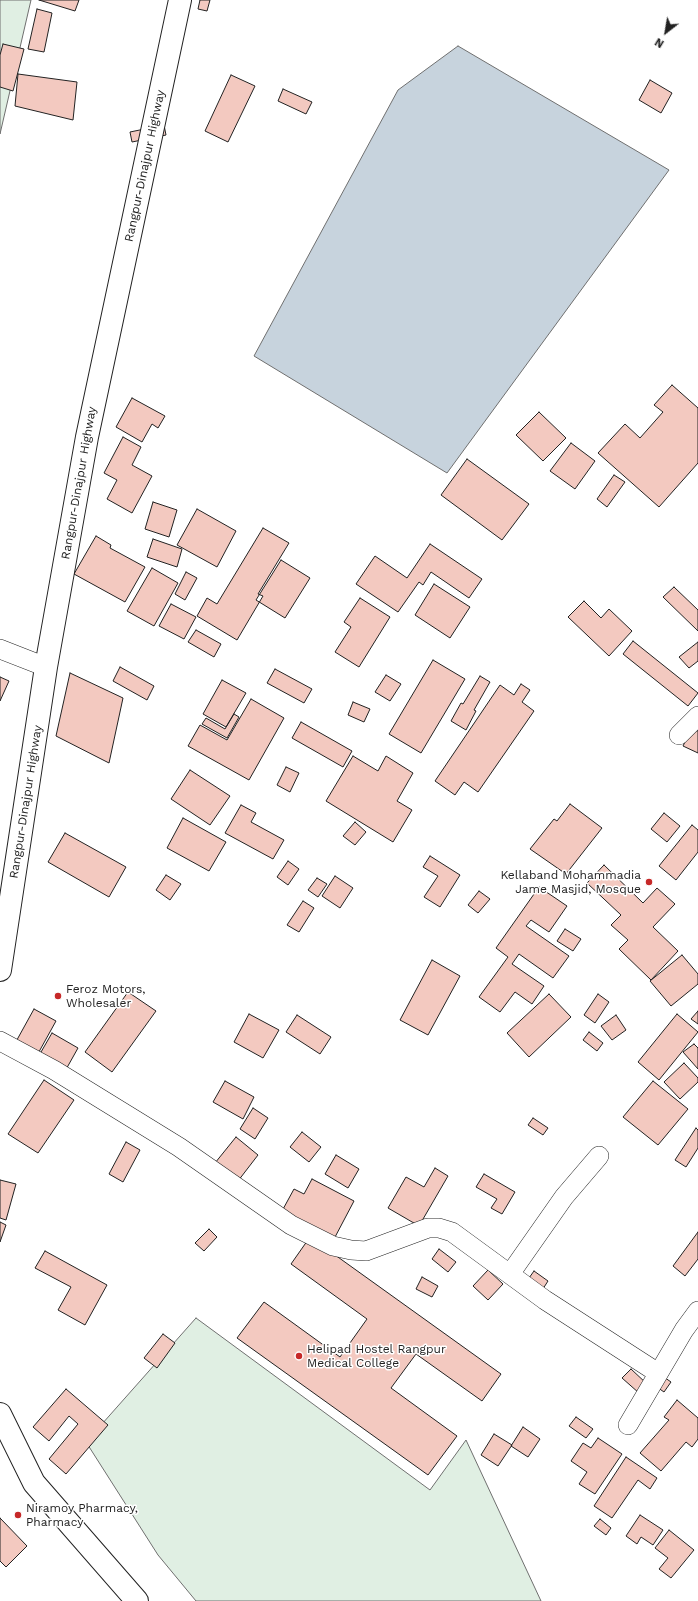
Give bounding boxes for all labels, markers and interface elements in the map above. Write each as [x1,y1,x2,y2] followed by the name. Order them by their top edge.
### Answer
[646,12,686,52] north arrow
[653,35,666,50] text: N
[122,89,168,243] street label: Rangpur-Dinajpur Highway
[58,405,100,561] street label: Rangpur-Dinajpur Highway
[7,724,45,880] street label: Rangpur-Dinajpur Highway
[500,868,641,896] place label: Kellaband Mohammadia Jame Masjid, Mosque
[644,877,654,887] marker: Kellaband Mohammadia Jame Masjid, Mosque
[66,982,146,1010] place label: Feroz Motors, Wholesaler
[53,991,63,1001] marker: Feroz Motors, Wholesaler
[307,1342,446,1370] place label: Helipad Hostel Rangpur Medical College
[294,1351,304,1361] marker: Helipad Hostel Rangpur Medical College
[26,1501,138,1529] place label: Niramoy Pharmacy, Pharmacy
[13,1510,23,1520] marker: Niramoy Pharmacy, Pharmacy

